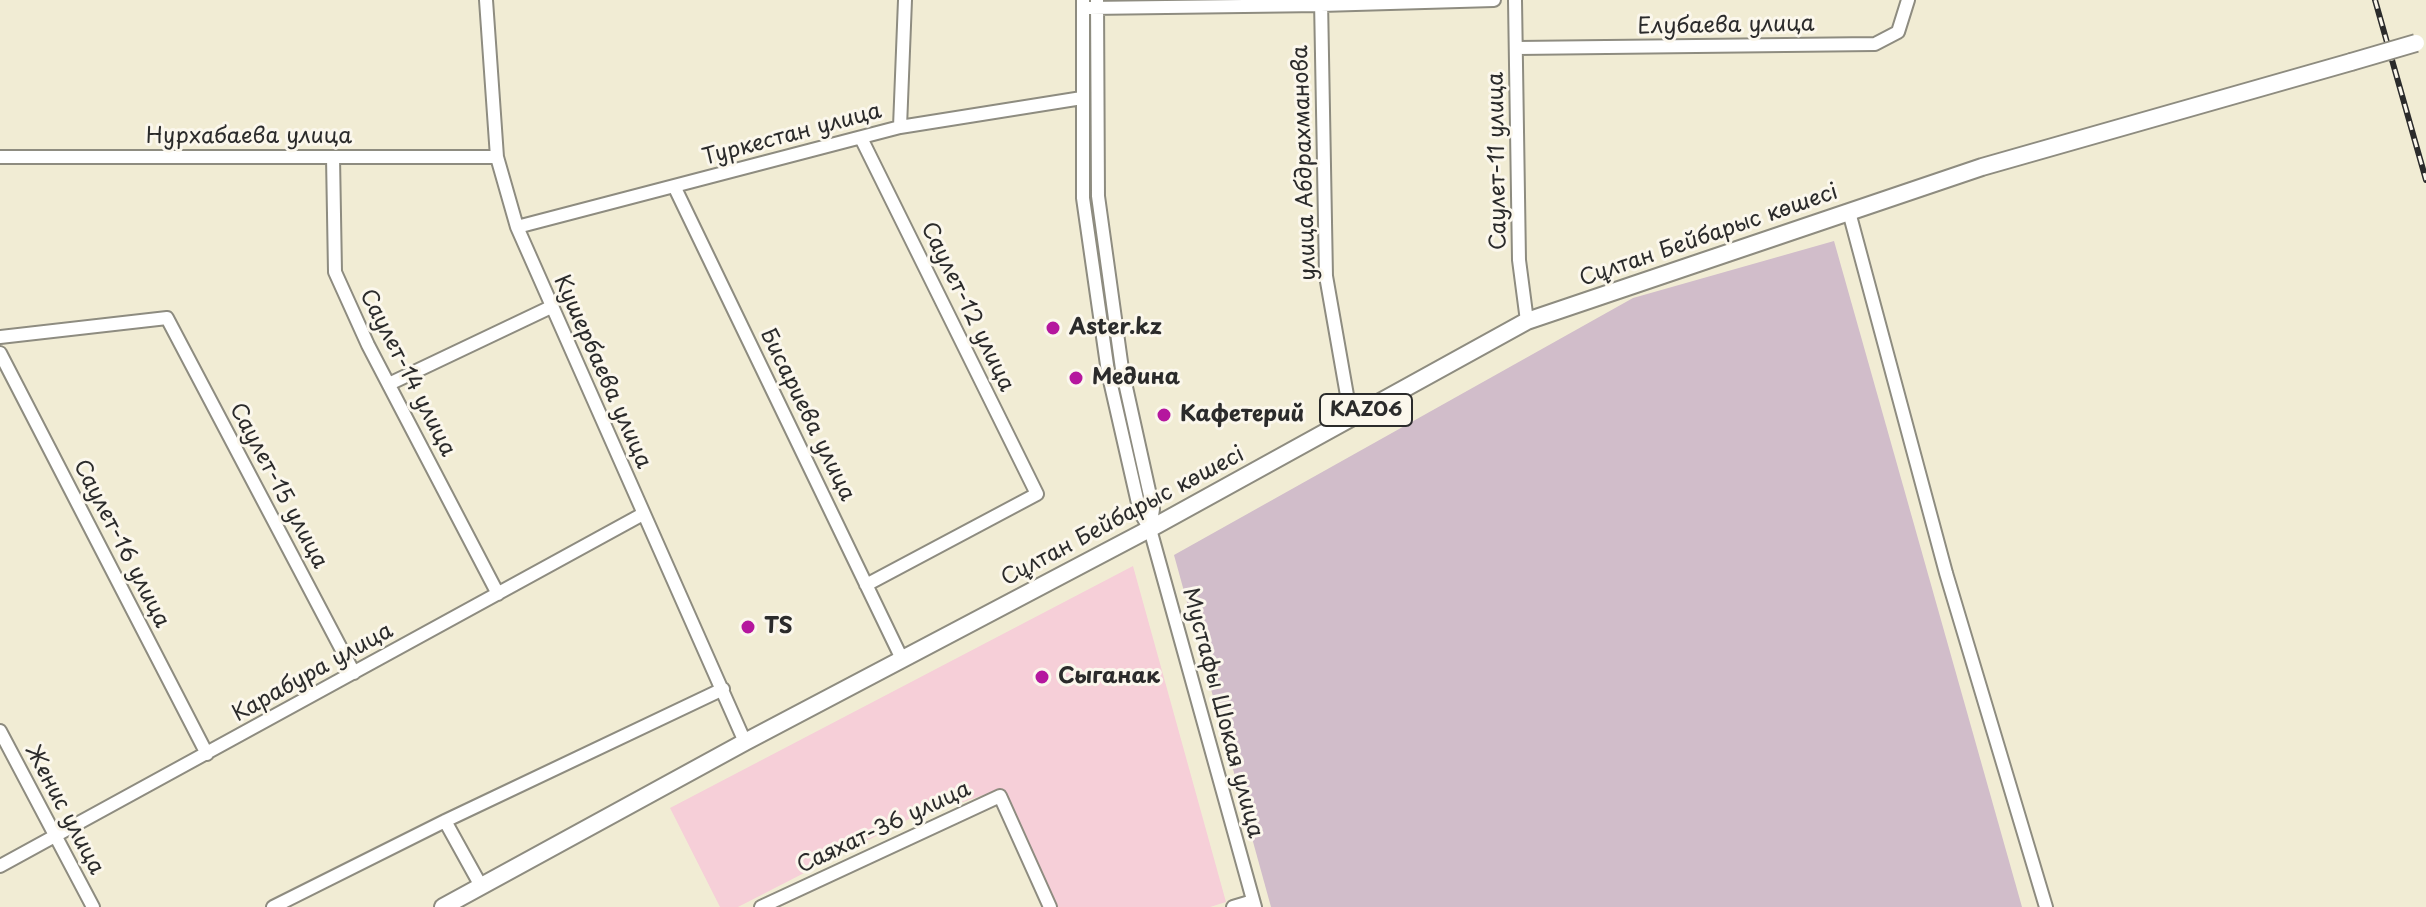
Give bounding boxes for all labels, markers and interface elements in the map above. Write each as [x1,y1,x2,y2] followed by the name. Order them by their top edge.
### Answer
[1637,11,1815,41] street label: Елубаева улица
[1288,45,1322,281] street label: улица Абдрахманова
[1483,72,1513,250] street label: Саулет-11 улица
[700,98,884,172] street label: Туркестан улица
[146,124,352,150] street label: Нурхабаева улица
[1576,179,1842,293] street label: Сұлтан Бейбарыс көшесі
[915,218,1019,396] street label: Саулет-12 улица
[547,271,657,473] street label: Кушербаева улица
[353,285,461,461] street label: Саулет-14 улица
[1069,315,1162,341] place label: Aster.kz
[1044,319,1062,337] marker: Aster.kz
[754,324,860,506] street label: Бисариева улица
[1092,365,1180,391] place label: Медина
[1067,369,1085,387] marker: Медина
[1320,394,1412,426] road number: KAZ06
[223,399,333,573] street label: Саулет-15 улица
[1180,402,1304,428] place label: Кафетерий
[1155,406,1173,424] marker: Кафетерий
[997,442,1249,592] street label: Сұлтан Бейбарыс көшесі
[67,456,175,632] street label: Саулет-16 улица
[1176,585,1268,841] street label: Мустафы Шокая улица
[764,614,793,640] place label: TS
[228,618,398,728] street label: Карабура улица
[739,618,757,636] marker: TS
[1058,664,1160,690] place label: Сыганак
[1033,668,1051,686] marker: Сыганак
[19,741,109,879] street label: Женис улица
[793,776,975,880] street label: Саяхат-36 улица

